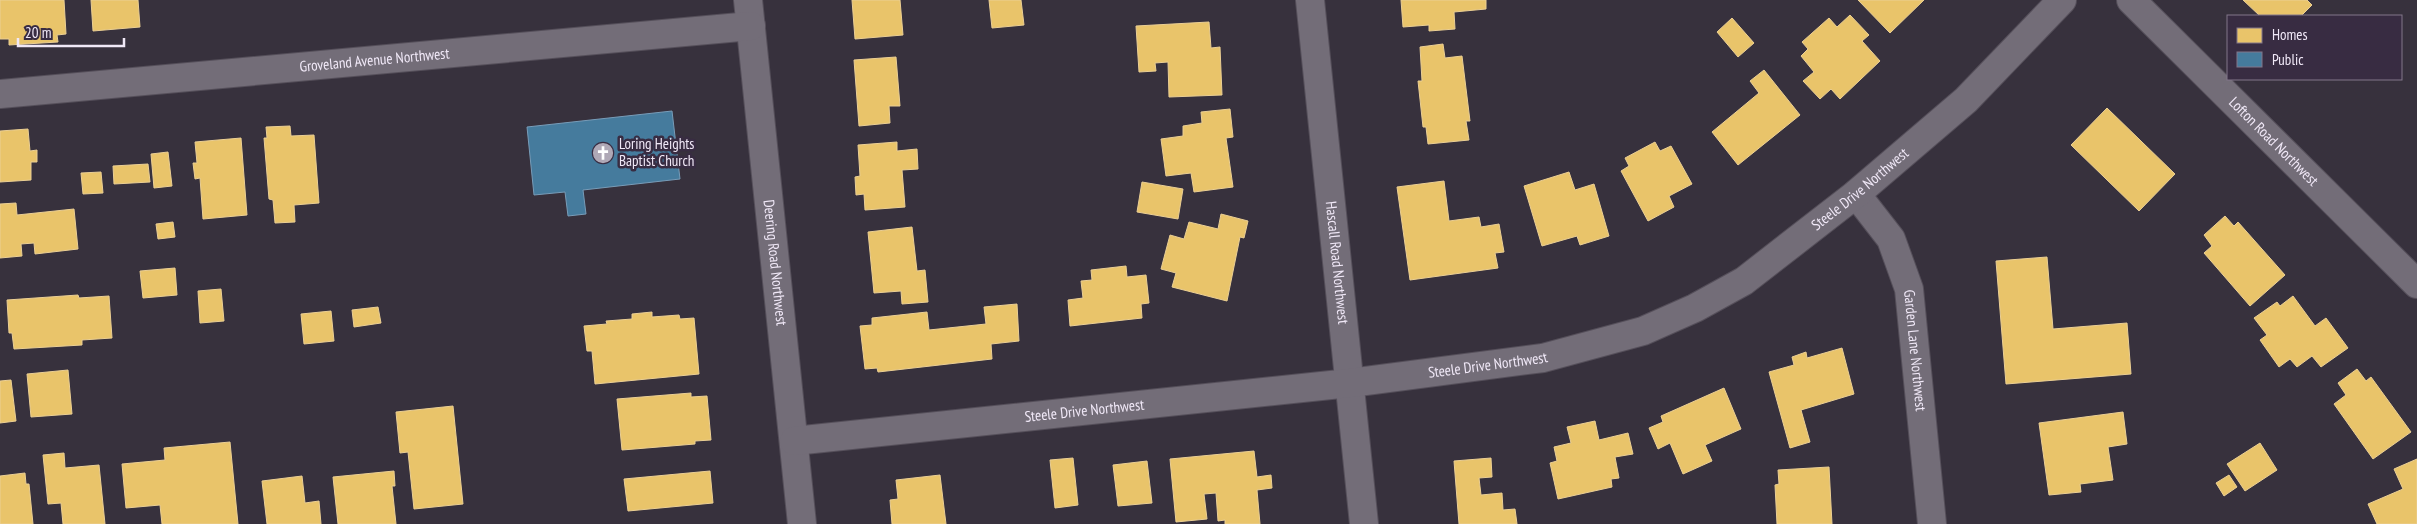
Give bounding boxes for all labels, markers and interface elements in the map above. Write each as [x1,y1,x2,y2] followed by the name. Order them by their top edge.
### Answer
[18,15,124,47] scale bar
[2227,15,2402,80] legend
[25,23,51,42] text: 20 m
[2272,25,2308,44] text: Homes
[299,43,450,76] street label: Groveland Avenue Northwest
[2272,50,2304,69] text: Public
[2225,93,2323,190] street label: Lofton Road Northwest
[619,134,694,170] place label: Loring Heights Baptist Church
[591,141,615,165] church icon: Loring Heights Baptist Church
[1807,143,1912,234] street label: Steele Drive Northwest
[760,199,791,326] street label: Deering Road Northwest
[1322,200,1353,325] street label: Hascall Road Northwest
[1900,289,1931,412] street label: Garden Lane Northwest
[1427,347,1550,382] street label: Steele Drive Northwest
[1024,395,1145,426] street label: Steele Drive Northwest

